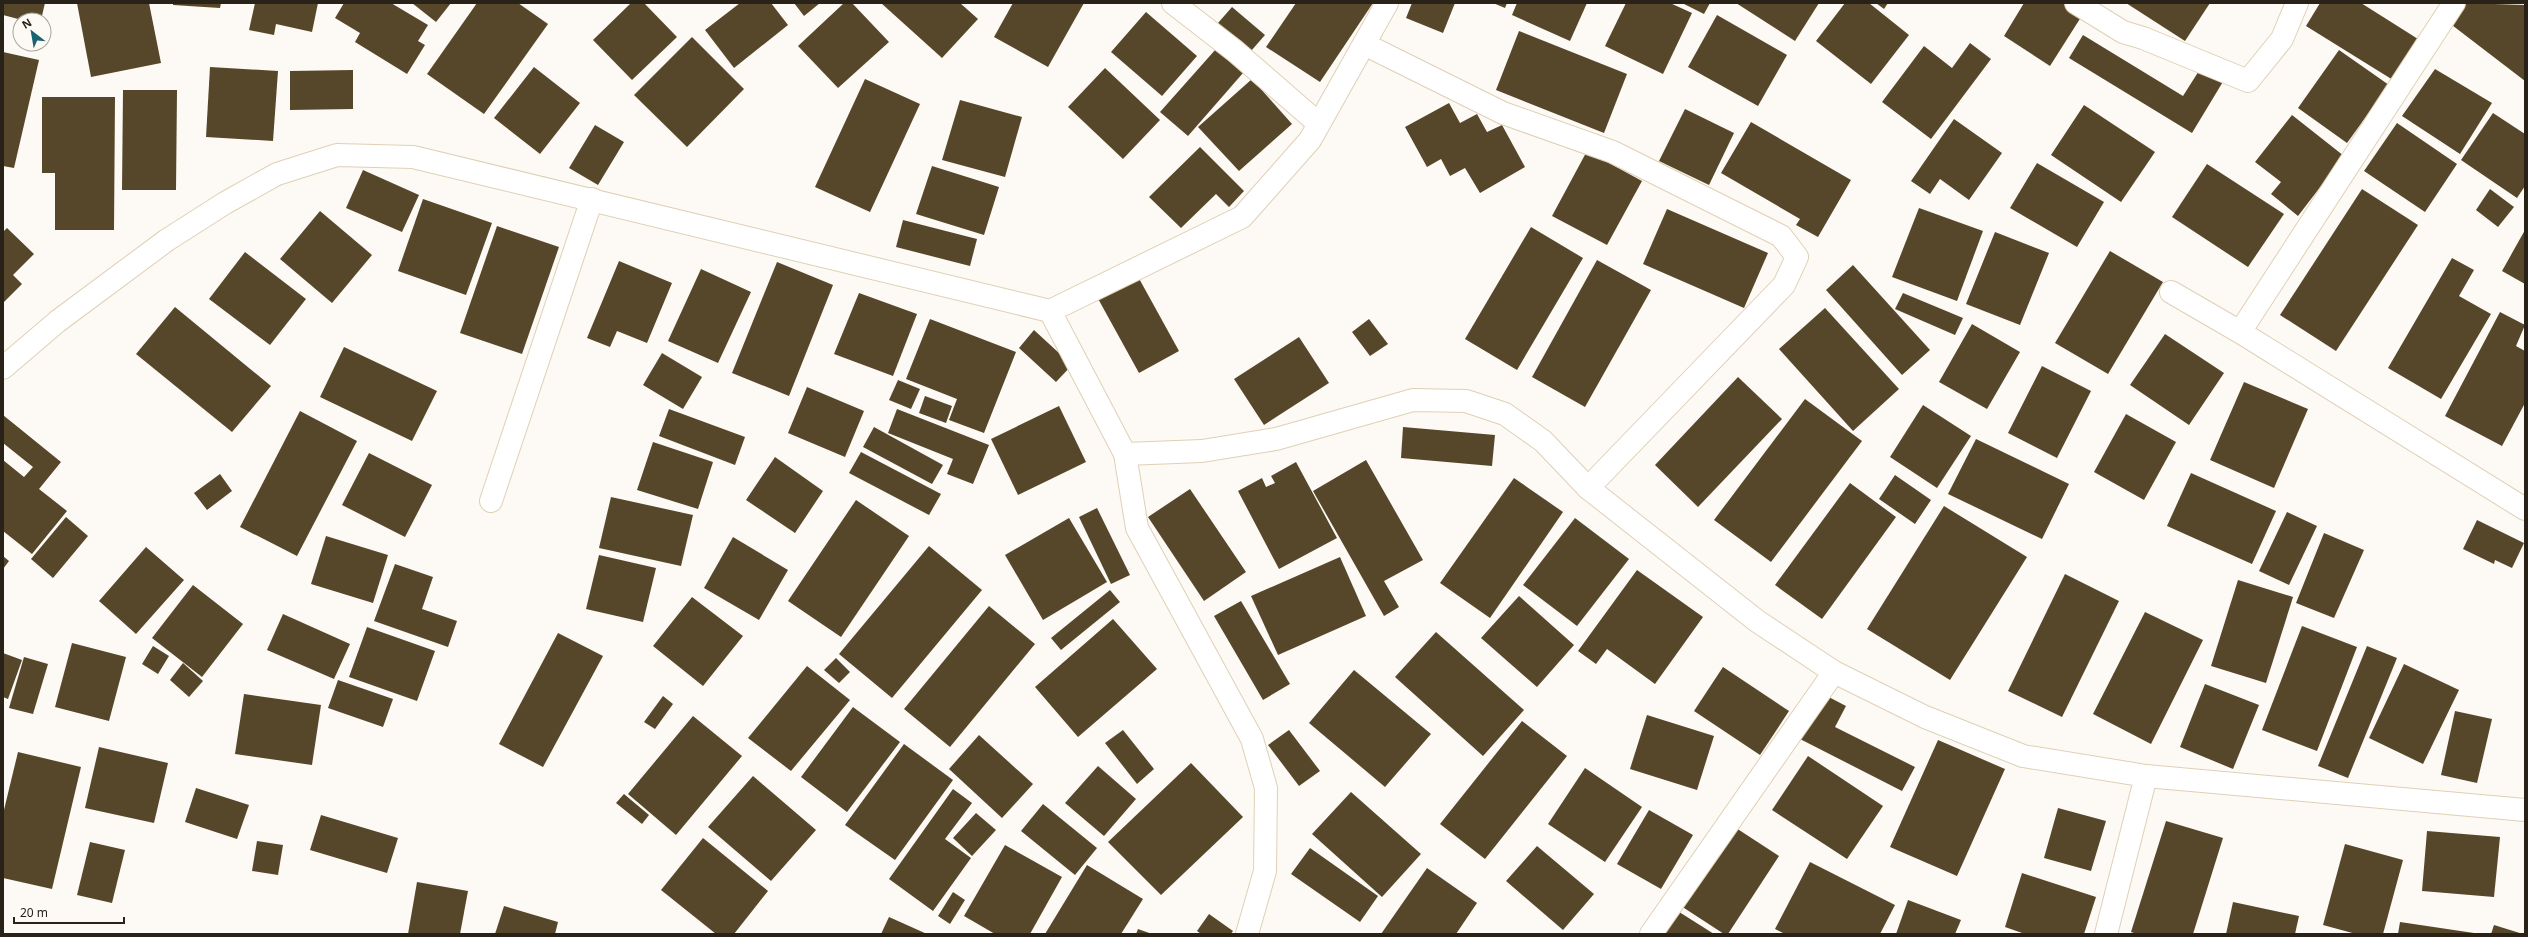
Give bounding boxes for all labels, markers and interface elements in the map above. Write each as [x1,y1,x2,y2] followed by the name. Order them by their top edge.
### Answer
[12,12,52,52] north arrow
[19,14,34,32] text: N
[14,899,124,925] scale bar
[20,904,48,921] text: 20 m

